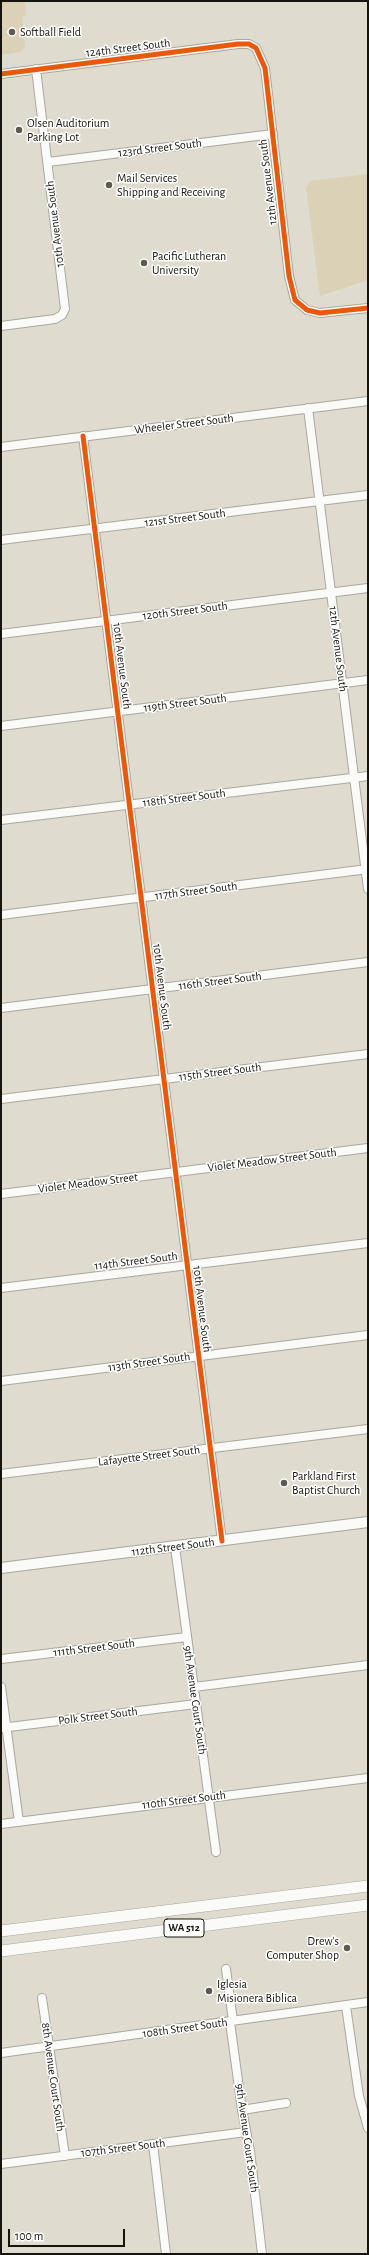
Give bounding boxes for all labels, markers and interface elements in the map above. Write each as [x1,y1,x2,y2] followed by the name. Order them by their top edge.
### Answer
[20,25,81,39] place label: Softball Field
[7,27,17,37] marker: Softball Field
[85,36,171,60] street label: 124th Street South
[27,116,109,144] place label: Olsen Auditorium Parking Lot
[14,125,24,135] marker: Olsen Auditorium Parking Lot
[117,136,203,160] street label: 123rd Street South
[256,138,280,226] street label: 12th Avenue South
[117,171,225,199] place label: Mail Services Shipping and Receiving
[43,180,67,268] street label: 10th Avenue South
[104,180,114,190] marker: Mail Services Shipping and Receiving
[152,249,226,277] place label: Pacific Lutheran University
[139,258,149,268] marker: Pacific Lutheran University
[134,411,234,437] street label: Wheeler Street South
[144,506,226,530] street label: 121st Street South
[142,599,228,623] street label: 120th Street South
[326,605,350,693] street label: 12th Avenue South
[110,622,134,710] street label: 10th Avenue South
[143,691,227,715] street label: 119th Street South
[142,786,226,810] street label: 118th Street South
[154,879,238,903] street label: 117th Street South
[150,943,174,1031] street label: 10th Avenue South
[178,969,262,993] street label: 116th Street South
[178,1060,262,1084] street label: 115th Street South
[207,1145,337,1175] street label: Violet Meadow Street South
[37,1170,139,1196] street label: Violet Meadow Street
[94,1249,178,1273] street label: 114th Street South
[190,1265,214,1353] street label: 10th Avenue South
[107,1349,191,1375] street label: 113th Street South
[97,1443,201,1469] street label: Lafayette Street South
[292,1469,360,1497] place label: Parkland First Baptist Church
[279,1478,289,1488] marker: Parkland First Baptist Church
[131,1535,215,1559] street label: 112th Street South
[52,1636,136,1660] street label: 111th Street South
[180,1645,210,1755] street label: 9th Avenue Court South
[58,1704,138,1728] street label: Polk Street South
[141,1788,227,1812] street label: 110th Street South
[164,1919,204,1937] road number: WA 512
[267,1934,339,1962] place label: Drew's Computer Shop
[342,1943,352,1953] marker: Drew's Computer Shop
[217,1977,297,2005] place label: Iglesia Misionera Biblica
[204,1986,214,1996] marker: Iglesia Misionera Biblica
[141,2015,229,2041] street label: 108th Street South
[38,2022,68,2132] street label: 8th Avenue Court South
[232,2083,262,2193] street label: 9th Avenue Court South
[80,2136,166,2160] street label: 107th Street South
[10,2221,127,2247] scale bar
[15,2230,43,2242] text: 100 m

